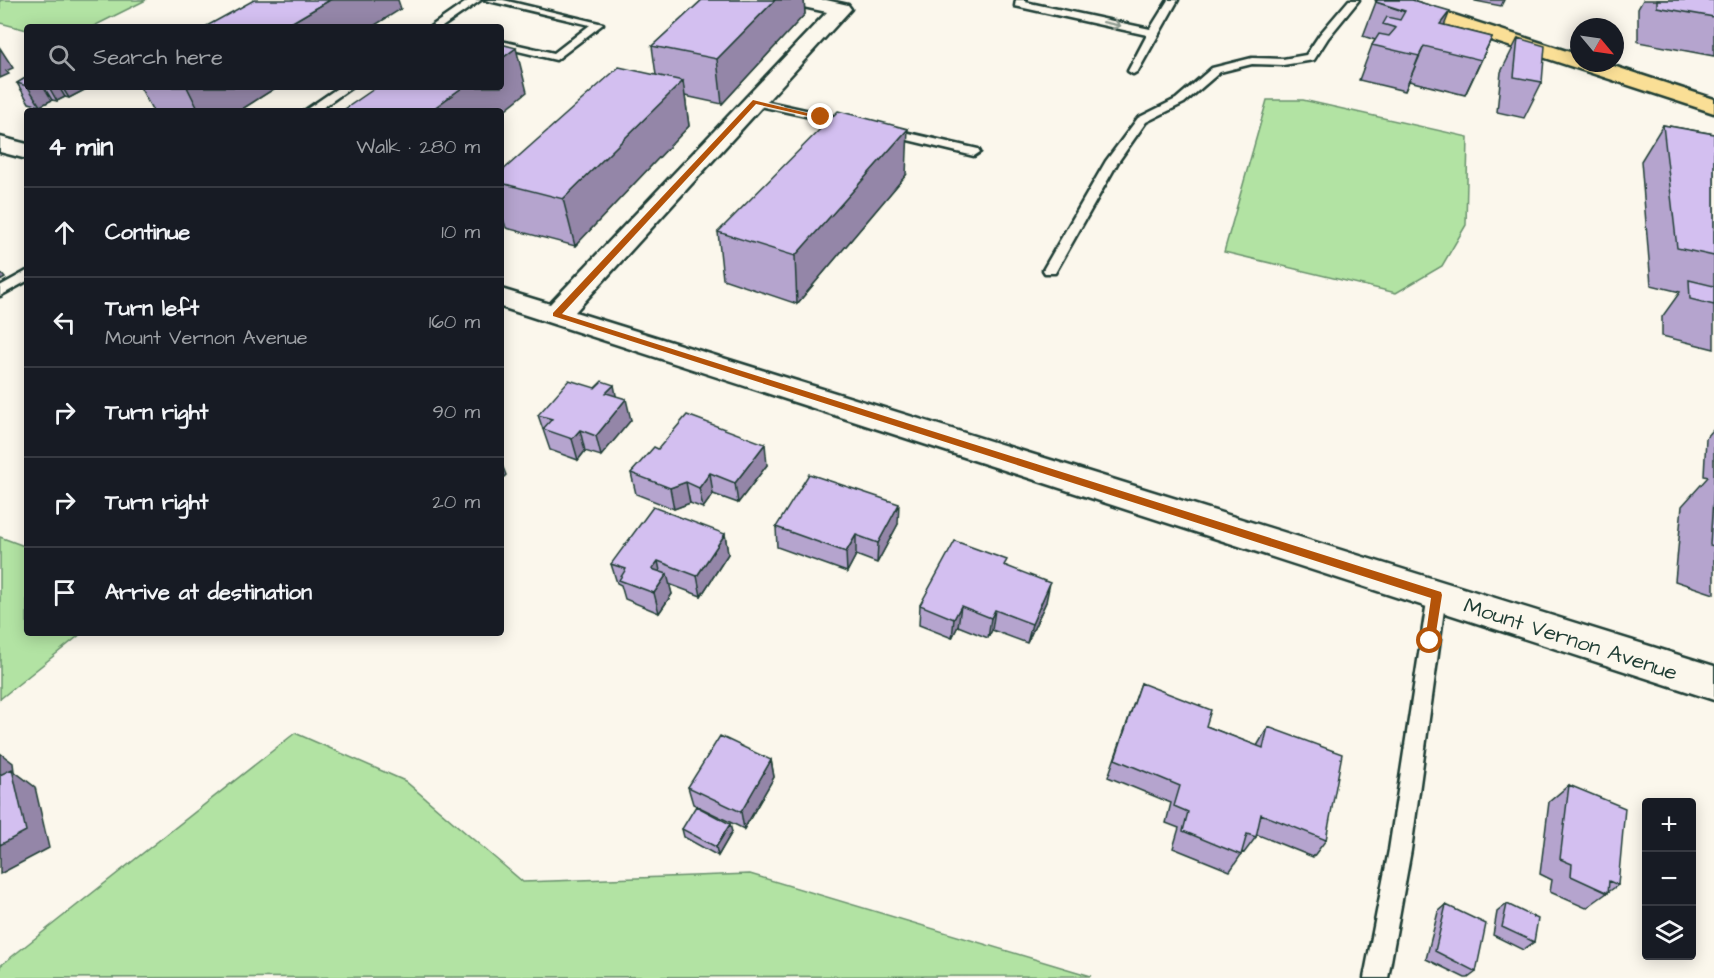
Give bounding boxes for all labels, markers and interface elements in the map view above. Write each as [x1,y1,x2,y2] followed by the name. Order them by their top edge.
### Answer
[1570,18,1624,72] north arrow
[1102,19,1122,30] one-way arrow
[24,24,504,90] search box
[45,41,78,74] icon: search
[93,42,223,73] text: Search here
[807,103,833,129] route end
[48,129,113,165] text: 4 min
[356,133,480,161] text: Walk · 280 m
[48,216,81,249] icon: ahead
[105,217,190,248] text: Continue
[441,218,480,246] text: 10 m
[105,293,199,324] text: Turn left
[48,306,81,339] icon: left
[429,308,480,336] text: 160 m
[105,324,308,352] text: Mount Vernon Avenue
[48,396,81,429] icon: right
[105,397,208,428] text: Turn right
[432,398,480,426] text: 90 m
[48,486,81,519] icon: right
[105,487,208,518] text: Turn right
[432,488,480,516] text: 20 m
[48,576,81,609] icon: arrive
[105,577,312,608] text: Arrive at destination
[1460,590,1681,689] street label: Mount Vernon Avenue
[1416,627,1442,653] route start
[1642,798,1696,960] map controls
[1642,798,1696,852] button: +
[1642,852,1696,906] button: −
[1642,906,1696,960] button: layers

